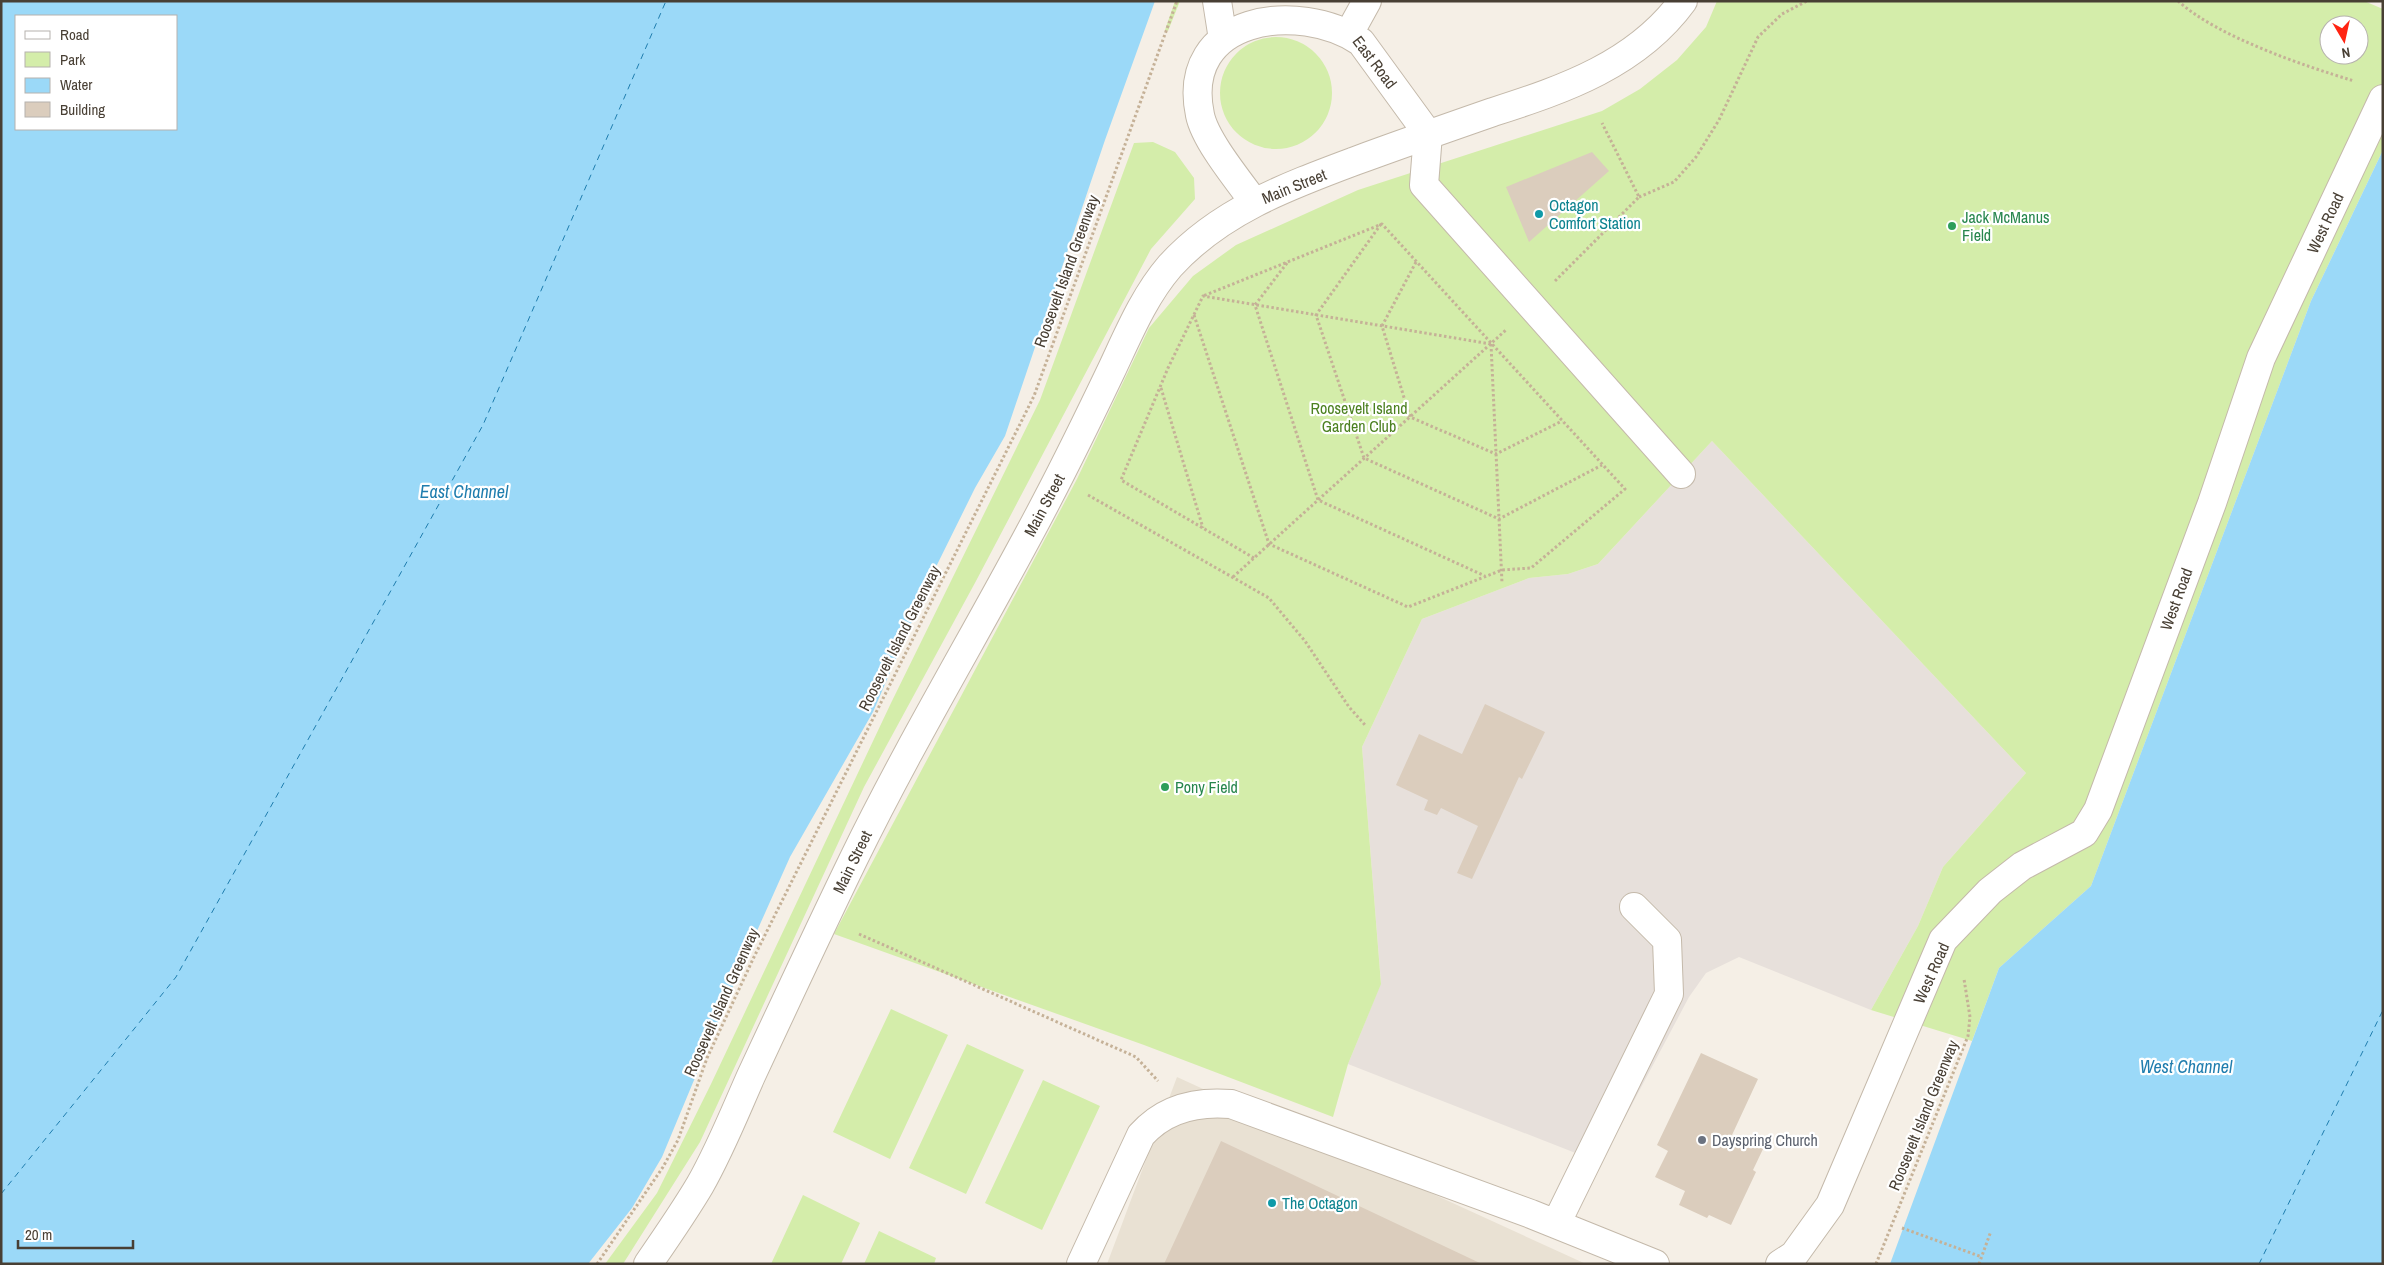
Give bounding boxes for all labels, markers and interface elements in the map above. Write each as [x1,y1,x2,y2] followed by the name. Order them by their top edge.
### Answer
[15,15,178,130] legend
[2319,15,2369,65] north arrow
[60,24,89,45] text: Road
[1348,31,1402,93] street label: East Road
[2341,43,2352,62] text: N
[60,49,86,70] text: Park
[60,74,92,95] text: Water
[60,99,105,120] text: Building
[1258,163,1330,209] street label: Main Street
[2301,189,2349,257] street label: West Road
[1028,191,1104,350] street label: Roosevelt Island Greenway
[1549,194,1641,234] place label: Octagon Comfort Station
[1962,206,2050,246] place label: Jack McManus Field
[1533,208,1545,220] marker: Octagon Comfort Station
[1946,220,1958,232] marker: Jack McManus Field
[1311,397,1408,437] park label: Roosevelt Island Garden Club
[1018,470,1070,540] street label: Main Street
[420,479,509,504] water label: East Channel
[853,561,945,714] street label: Roosevelt Island Greenway
[2155,565,2197,633] street label: West Road
[1175,776,1238,798] place label: Pony Field
[1159,781,1171,793] marker: Pony Field
[827,826,877,897] street label: Main Street
[678,924,764,1080] street label: Roosevelt Island Greenway
[1908,939,1954,1007] street label: West Road
[1883,1036,1963,1193] street label: Roosevelt Island Greenway
[2140,1054,2233,1079] water label: West Channel
[1712,1129,1818,1151] place label: Dayspring Church
[1696,1134,1708,1146] marker: Dayspring Church
[1282,1192,1358,1214] place label: The Octagon
[1266,1197,1278,1209] marker: The Octagon
[18,1218,132,1250] scale bar
[25,1224,52,1245] text: 20 m

